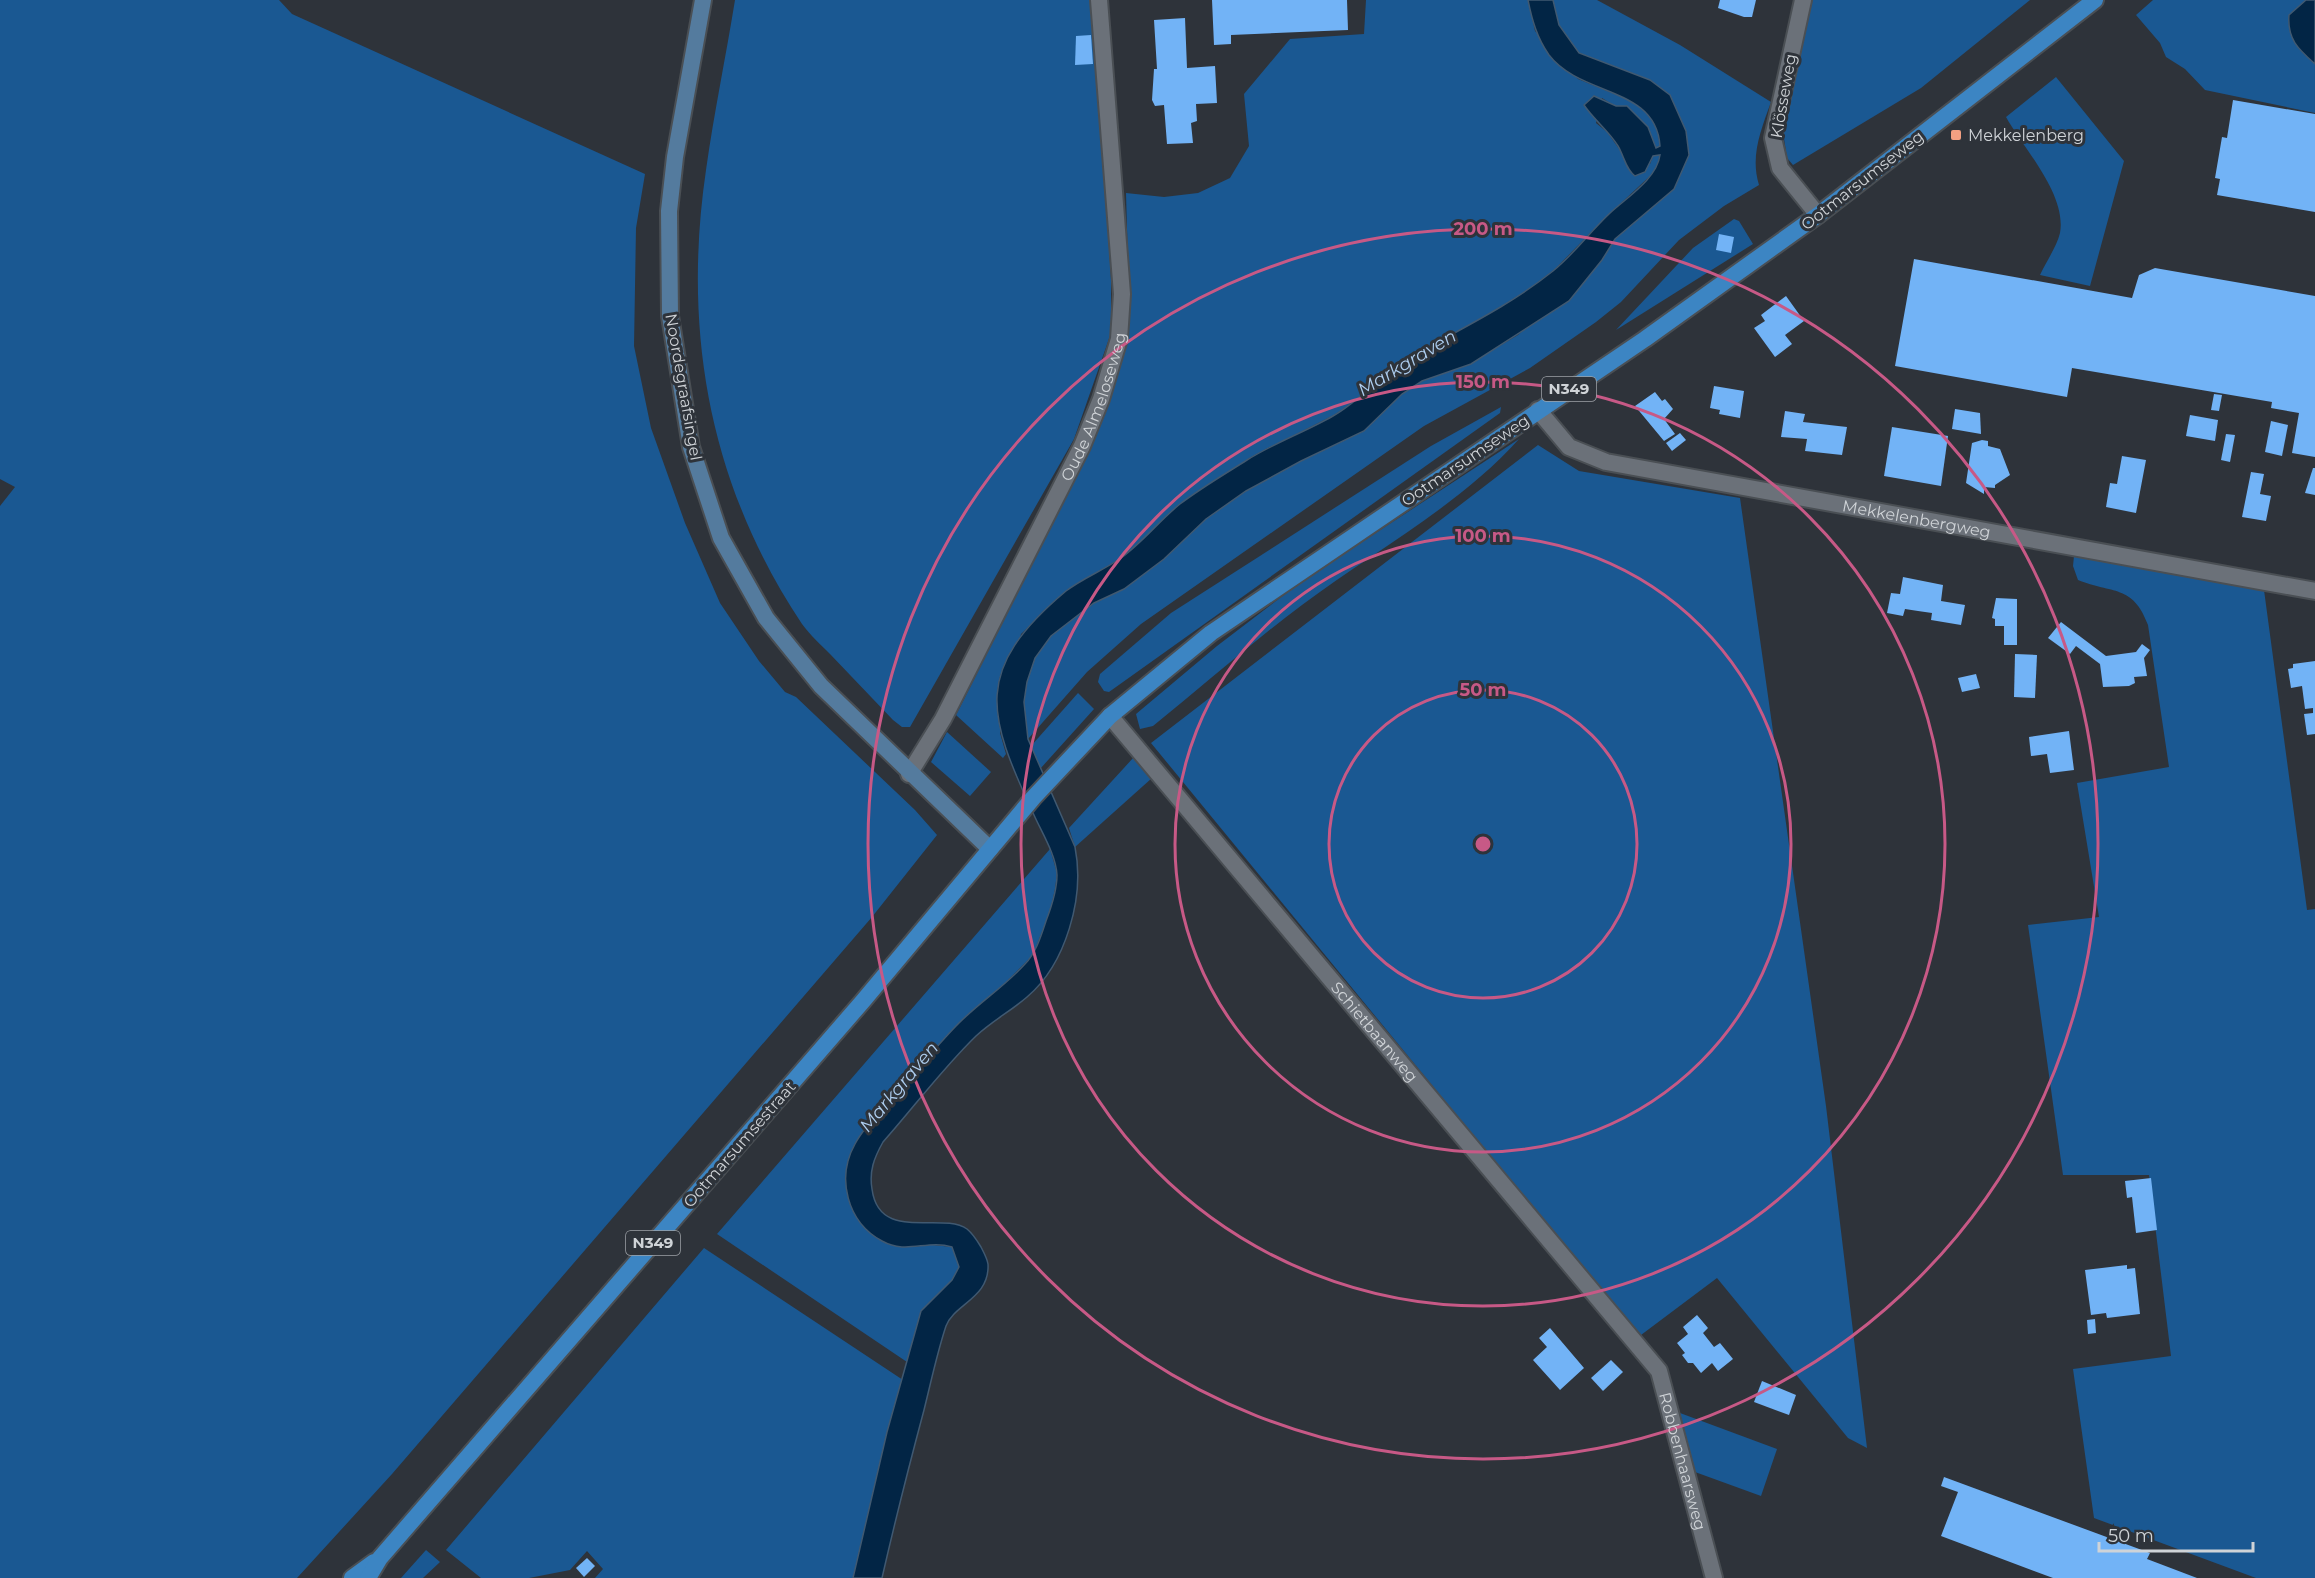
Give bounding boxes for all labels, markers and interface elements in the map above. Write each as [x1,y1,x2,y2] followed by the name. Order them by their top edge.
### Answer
[1767,52,1800,140] street label: Klösseweg
[1968,126,2084,145] place label: Mekkelenberg
[1797,127,1927,234] street label: Ootmarsumseweg
[1949,128,1963,142] marker: Mekkelenberg
[1453,218,1513,240] text: 200 m
[661,312,706,462] street label: Noordegraafsingel
[1354,325,1460,401] water label: Markgraven
[1057,332,1129,484] street label: Oude Almeloseweg
[1456,371,1510,393] text: 150 m
[1542,377,1596,401] road number: N349
[1398,411,1533,510] street label: Ootmarsumseweg
[1841,496,1992,542] street label: Mekkelenbergweg
[1455,525,1511,547] text: 100 m
[1460,679,1506,701] text: 50 m
[1473,834,1493,854] centre of rings
[1327,978,1422,1086] street label: Schietbaanweg
[855,1037,943,1137] water label: Markgraven
[679,1077,800,1211] street label: Ootmarsumsestraat
[626,1231,680,1255] road number: N349
[1655,1390,1710,1532] street label: Robbenhaarsweg
[2099,1515,2254,1553] scale bar
[2108,1525,2154,1547] text: 50 m

